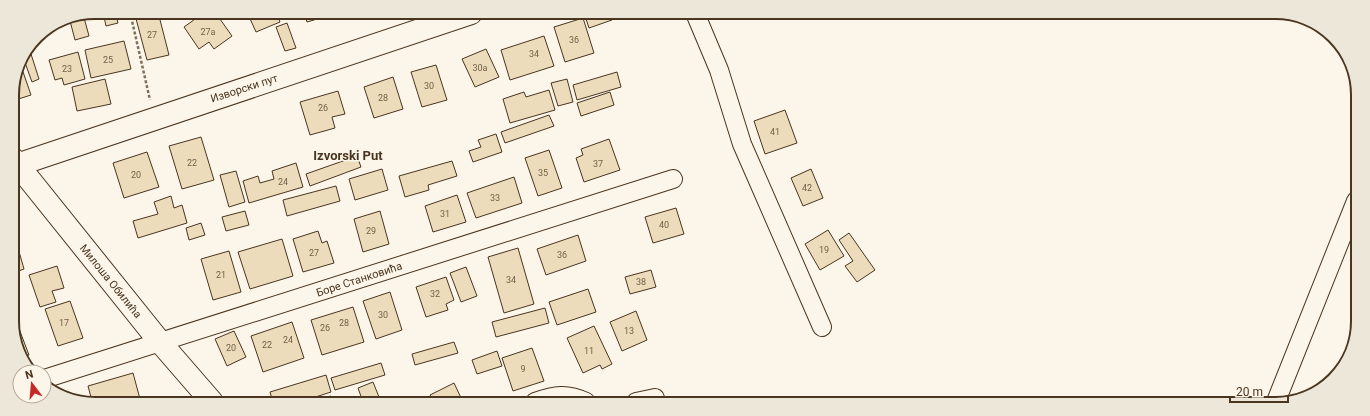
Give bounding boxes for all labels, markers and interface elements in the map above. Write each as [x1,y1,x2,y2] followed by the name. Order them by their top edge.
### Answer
[200,27,216,37] house number: 27a
[147,30,157,40] house number: 27
[569,35,579,45] house number: 36
[529,49,539,59] house number: 34
[103,55,113,65] house number: 25
[472,63,488,73] house number: 30a
[62,64,72,74] house number: 23
[209,71,280,105] street label: Изворски пут
[424,81,434,91] house number: 30
[378,93,388,103] house number: 28
[318,103,328,113] house number: 26
[770,127,780,137] house number: 41
[313,148,383,163] district label: Izvorski Put
[187,158,197,168] house number: 22
[593,159,603,169] house number: 37
[538,168,548,178] house number: 35
[131,170,141,180] house number: 20
[278,177,288,187] house number: 24
[802,183,812,193] house number: 42
[490,193,500,203] house number: 33
[440,209,450,219] house number: 31
[659,220,669,230] house number: 40
[366,226,376,236] house number: 29
[77,242,144,321] street label: Милоша Обилића
[819,245,829,255] house number: 19
[309,248,319,258] house number: 27
[557,250,567,260] house number: 36
[315,259,404,300] street label: Боре Станковића
[216,270,226,280] house number: 21
[506,275,516,285] house number: 34
[636,277,646,287] house number: 38
[430,289,440,299] house number: 32
[378,310,388,320] house number: 30
[59,318,69,328] house number: 17
[339,318,349,328] house number: 28
[320,323,330,333] house number: 26
[624,326,634,336] house number: 13
[283,335,293,345] house number: 24
[262,340,272,350] house number: 22
[226,343,236,353] house number: 20
[584,346,594,356] house number: 11
[12,364,52,404] north arrow
[520,364,526,374] house number: 9
[24,367,35,382] text: N
[1230,378,1288,404] scale bar
[1236,385,1263,399] text: 20 m

